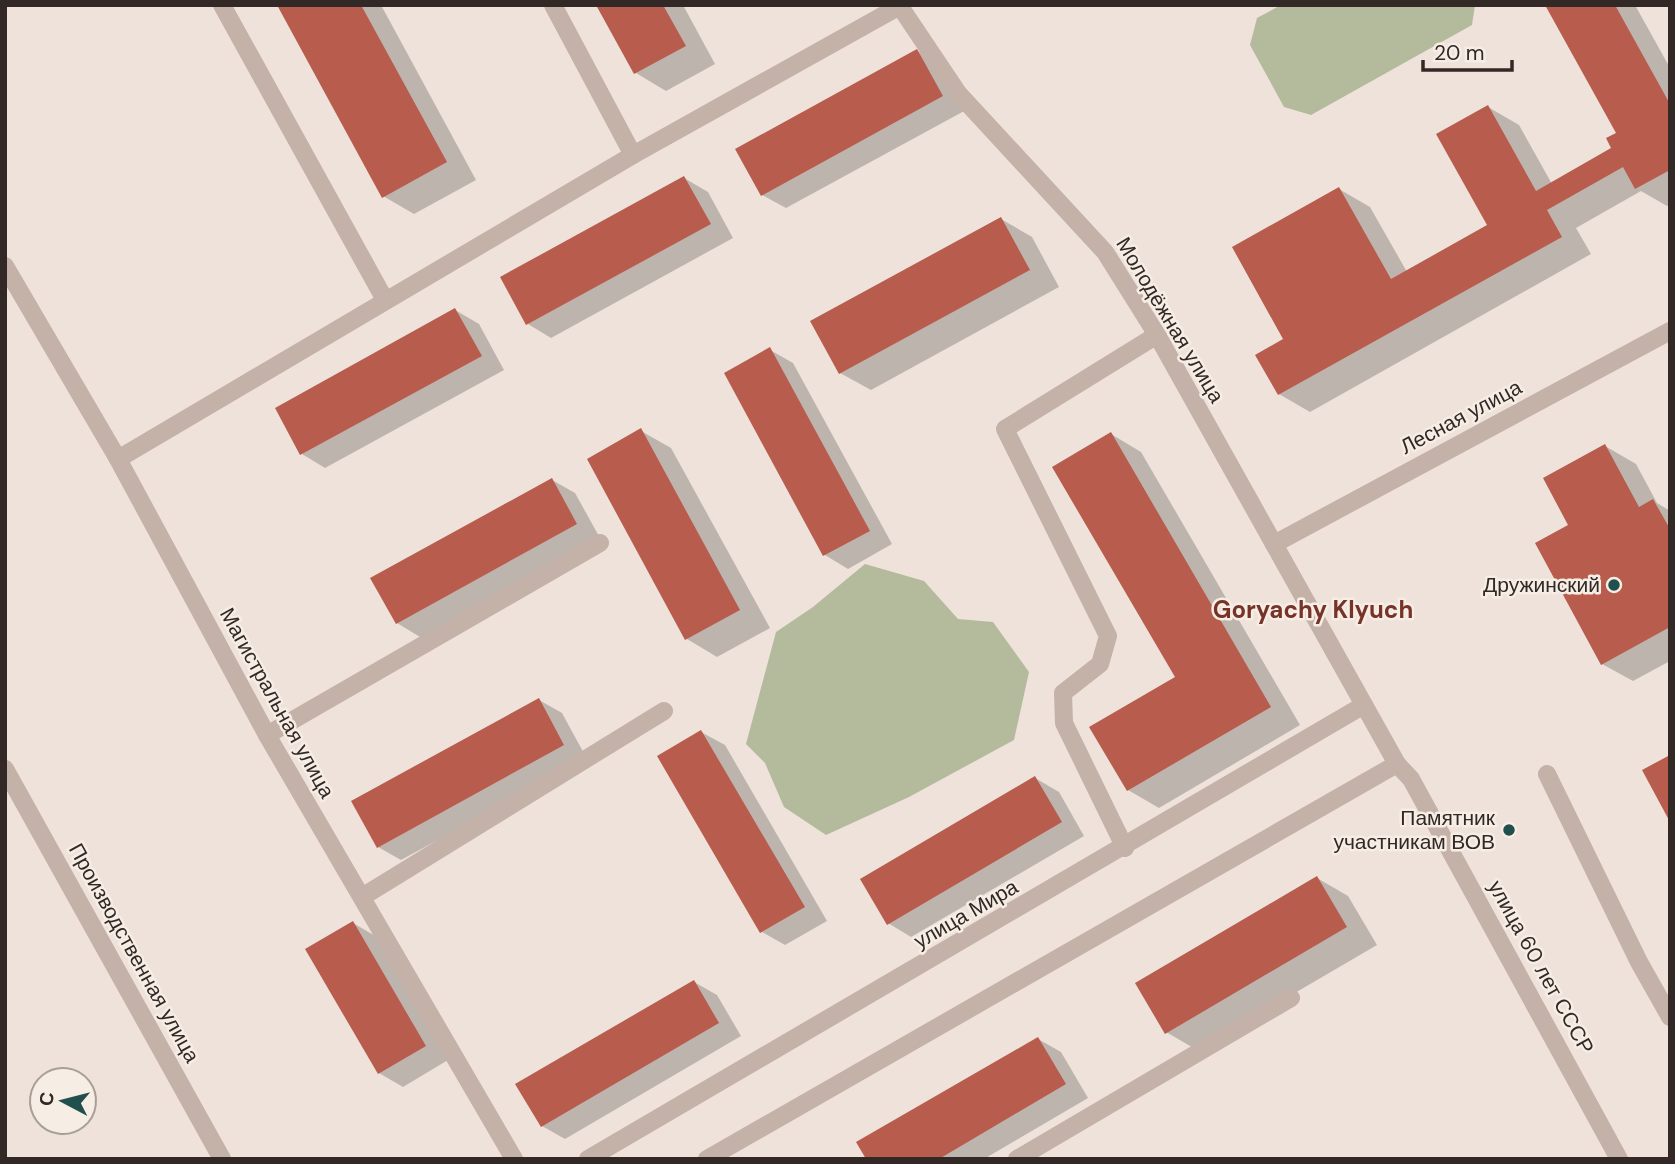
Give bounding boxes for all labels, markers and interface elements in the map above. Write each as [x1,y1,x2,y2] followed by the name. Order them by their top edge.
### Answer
[1423,28,1512,72] scale bar
[1434,39,1485,67] text: 20 m
[1109,232,1231,408] street label: Молодёжная улица
[1395,373,1527,461] street label: Лесная улица
[1483,571,1600,599] place label: Дружинский
[1606,577,1622,593] marker: Дружинский
[1213,594,1413,625] district label: Goryachy Klyuch
[213,603,341,803] street label: Магистральная улица
[1333,804,1496,856] place label: Памятник участникам ВОВ
[1501,822,1517,838] marker: Памятник участникам ВОВ
[62,838,206,1068] street label: Производственная улица
[909,873,1023,955] street label: улица Мира
[1482,875,1600,1059] street label: улица 60 лет СССР
[28,1066,98,1136] north arrow
[33,1090,60,1107] text: С

